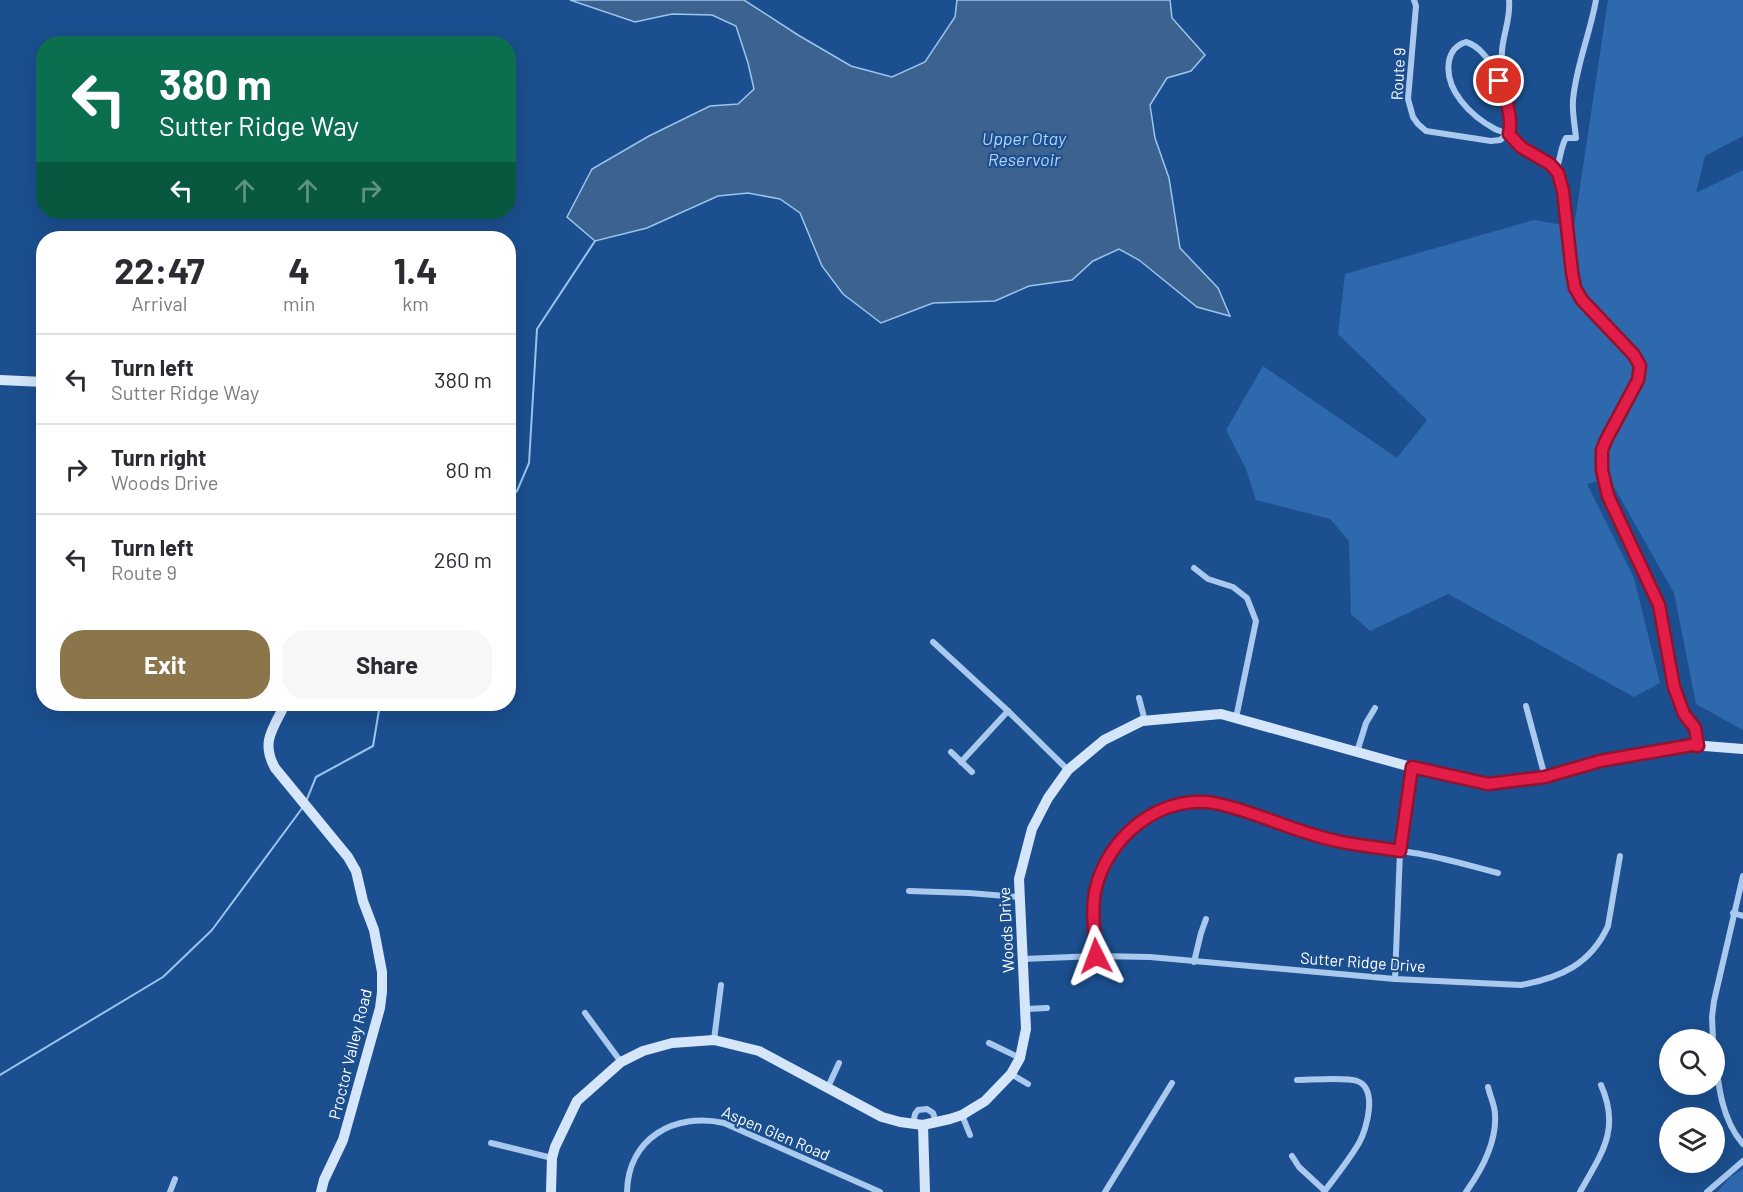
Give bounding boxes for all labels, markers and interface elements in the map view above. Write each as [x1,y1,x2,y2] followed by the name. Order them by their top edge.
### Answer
[1387,47,1408,101] street label: Route 9
[1473,55,1524,106] pin
[159,58,272,108] text: 380 m
[60,60,138,138] icon: left
[1482,64,1515,97] icon: arrive
[159,109,359,141] text: Sutter Ridge Way
[982,127,1067,170] water label: Upper Otay Reservoir
[165,174,198,207] icon: left
[228,174,261,207] icon: ahead
[291,174,324,207] icon: ahead
[354,174,387,207] icon: right
[114,248,205,291] text: 22:47
[288,248,310,291] text: 4
[394,248,438,291] text: 1.4
[131,291,187,315] text: Arrival
[283,291,315,315] text: min
[402,291,429,315] text: km
[111,354,194,380] text: Turn left
[60,363,93,396] icon: left
[434,366,492,392] text: 380 m
[111,380,259,404] text: Sutter Ridge Way
[111,444,206,470] text: Turn right
[60,453,93,486] icon: right
[446,456,492,482] text: 80 m
[111,470,218,494] text: Woods Drive
[111,534,194,560] text: Turn left
[60,543,93,576] icon: left
[434,546,492,572] text: 260 m
[111,560,177,584] text: Route 9
[60,630,270,699] button: Exit
[282,630,492,699] button: Share
[994,887,1017,973] street label: Woods Drive
[1064,924,1128,988] position arrow
[1300,948,1426,975] street label: Sutter Ridge Drive
[324,987,375,1121] street label: Proctor Valley Road
[1659,1029,1725,1173] map controls
[1659,1029,1725,1095] button: search
[719,1101,833,1164] street label: Aspen Glen Road
[1659,1107,1725,1173] button: layers

